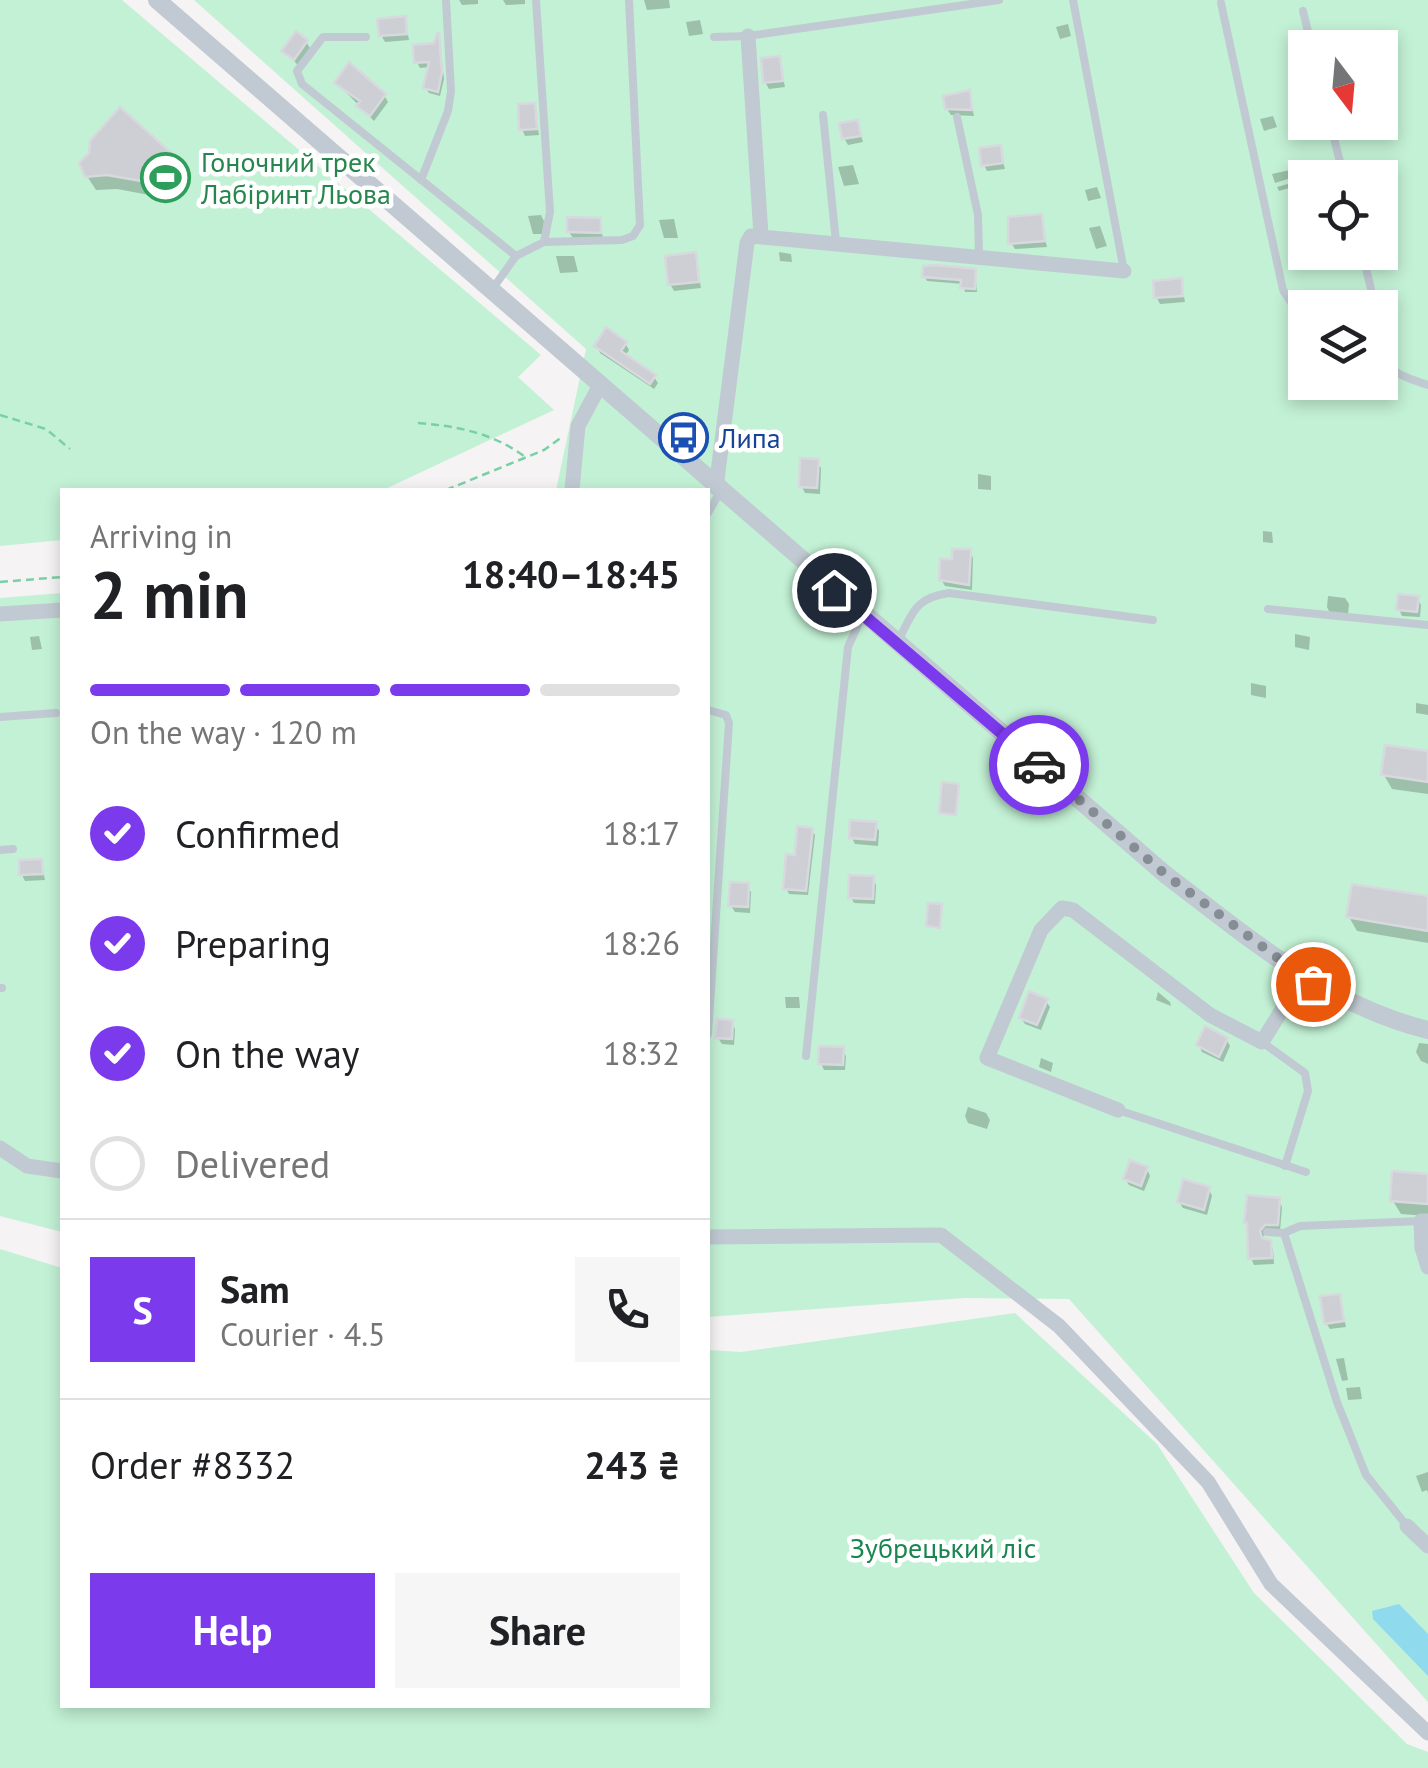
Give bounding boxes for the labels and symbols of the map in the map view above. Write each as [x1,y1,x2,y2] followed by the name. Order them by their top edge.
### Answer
[1288,30,1398,140] north arrow
[200,143,391,212] place label: Гоночний трек Лабіринт Льова
[140,151,192,203] sports icon: Гоночний трек Лабіринт Льова
[658,411,710,463] bus stop icon: Липа
[718,419,781,456] place label: Липа
[792,548,877,633] pin
[989,715,1089,815] courier
[1271,942,1356,1027] pin
[850,1529,1036,1566] park label: Зубрецький ліс

